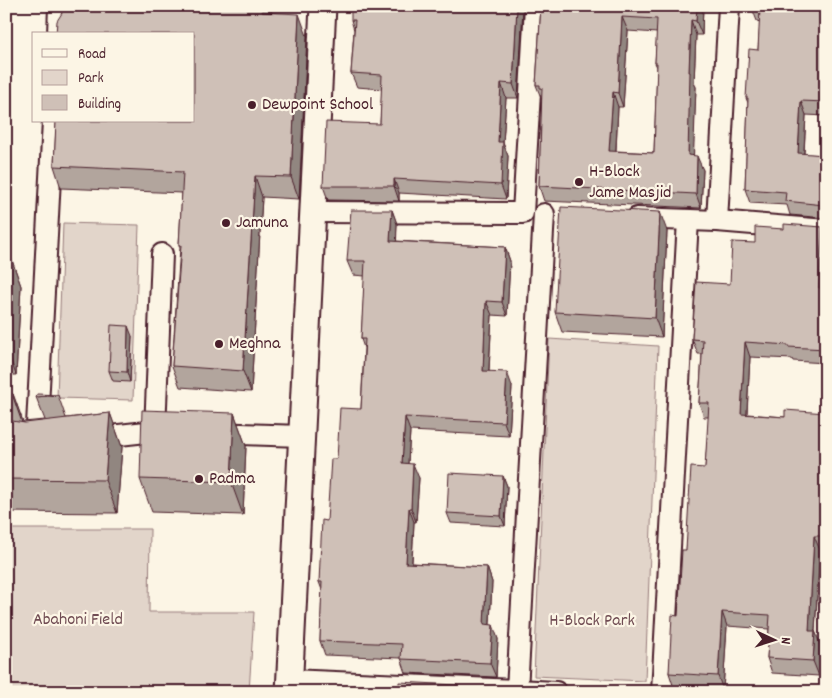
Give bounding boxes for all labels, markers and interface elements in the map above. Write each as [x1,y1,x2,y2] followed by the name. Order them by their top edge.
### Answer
[32,32,195,122] legend
[78,44,106,66] text: Road
[78,68,104,90] text: Park
[262,93,374,118] place label: Dewpoint School
[78,94,121,116] text: Building
[246,99,258,111] marker: Dewpoint School
[589,160,671,206] place label: H-Block Jame Masjid
[573,176,585,188] marker: H-Block Jame Masjid
[236,211,288,236] place label: Jamuna
[220,217,232,229] marker: Jamuna
[229,332,281,357] place label: Meghna
[213,338,225,350] marker: Meghna
[209,467,255,492] place label: Padma
[193,473,205,485] marker: Padma
[33,608,123,633] park label: Abahoni Field
[549,609,635,634] park label: H-Block Park
[750,616,800,666] north arrow
[775,637,795,645] text: N

